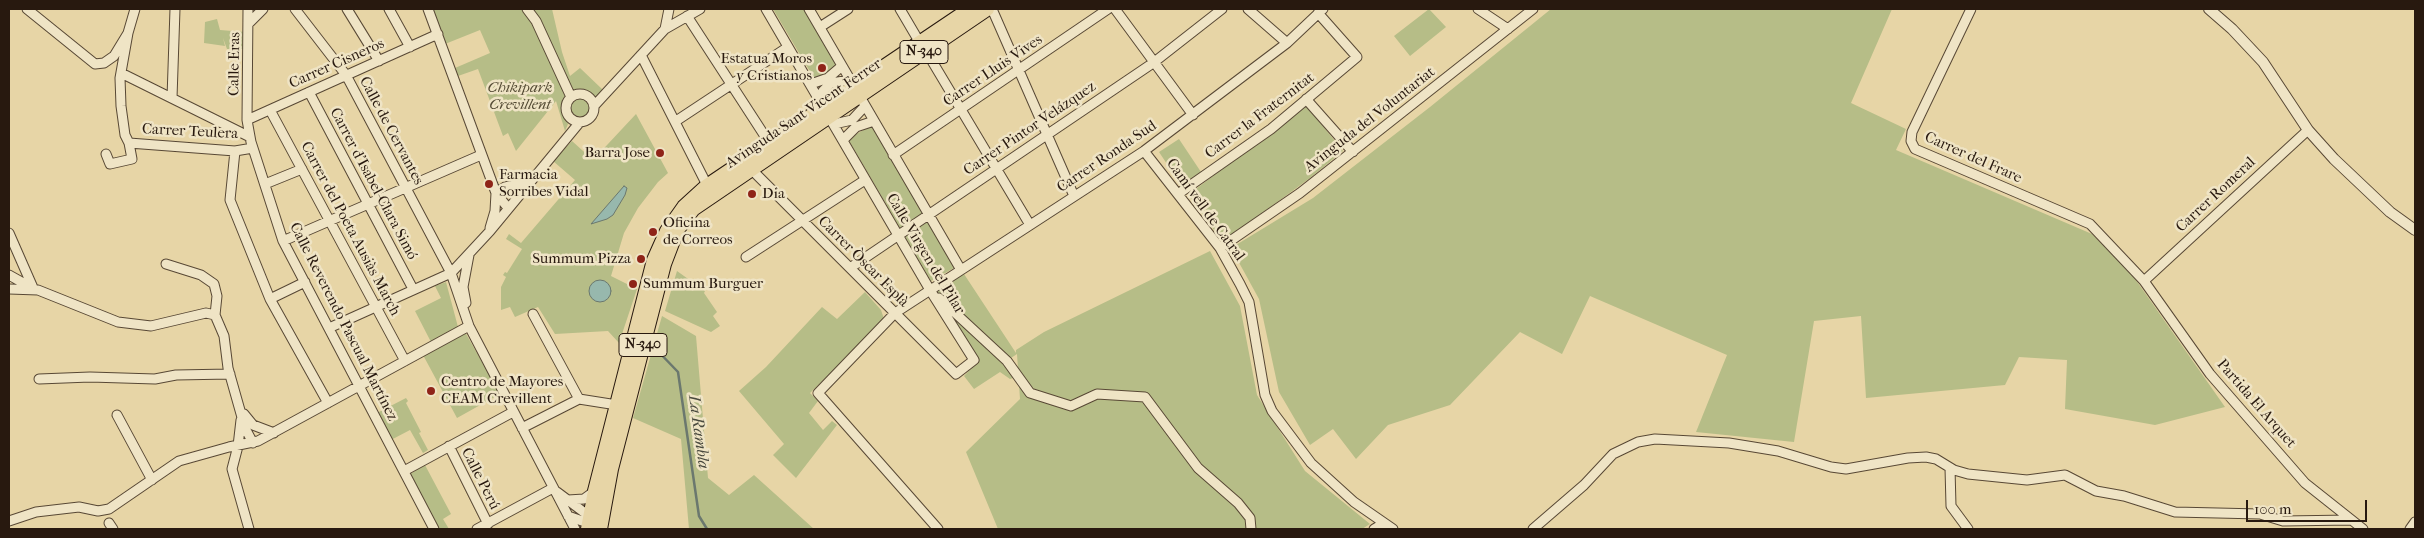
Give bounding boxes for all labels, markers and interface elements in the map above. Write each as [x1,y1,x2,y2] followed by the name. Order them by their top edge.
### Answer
[940,31,1046,111] street label: Carrer Lluis Vives
[225,32,245,96] street label: Calle Eras
[287,35,387,93] street label: Carrer Cisneros
[900,41,948,64] road number: N-340
[721,50,812,85] place label: Estatua Moros y Cristianos
[723,55,885,173] street label: Avinguda Sant Vicent Ferrer
[816,62,828,74] marker: Estatua Moros y Cristianos
[1301,63,1439,177] street label: Avinguda del Voluntariat
[1202,69,1318,163] street label: Carrer la Fraternitat
[355,74,427,188] street label: Calle de Cervantes
[961,78,1099,180] street label: Carrer Pintor Velázquez
[488,79,552,114] park label: Chikipark Crevillent
[325,105,421,263] street label: Carrer d'Isabel-Clara Simó
[1054,117,1160,197] street label: Carrer Ronda Sud
[141,120,239,144] street label: Carrer Teulera
[1922,128,2024,188] street label: Carrer del Frare
[296,139,404,319] street label: Carrer del Poeta Ausiàs March
[584,144,650,162] place label: Barra Jose
[654,147,666,159] marker: Barra Jose
[2172,154,2260,236] street label: Carrer Romeral
[1162,155,1248,265] street label: Camí vell de Catral
[499,166,589,201] place label: Farmacia Sorribes Vidal
[483,178,495,190] marker: Farmacia Sorribes Vidal
[762,185,785,203] place label: Dia
[746,188,758,200] marker: Dia
[882,190,968,318] street label: Calle Virgen del Pilar
[814,213,912,311] street label: Carrer Òscar Esplà
[663,214,733,249] place label: Oficina de Correos
[285,220,401,424] street label: Calle Reverendo Pascual Martínez
[647,226,659,238] marker: Oficina de Correos
[532,250,631,268] place label: Summum Pizza
[635,253,647,265] marker: Summum Pizza
[643,275,763,293] place label: Summum Burguer
[627,278,639,290] marker: Summum Burguer
[619,334,667,356] road number: N-340
[2213,356,2299,452] street label: Partida El Arquet
[441,373,563,408] place label: Centro de Mayores CEAM Crevillent
[425,385,437,397] marker: Centro de Mayores CEAM Crevillent
[683,394,713,470] water label: La Rambla
[457,445,503,513] street label: Calle Perú
[2249,490,2370,522] scale bar
[2254,500,2292,518] text: 100 m

